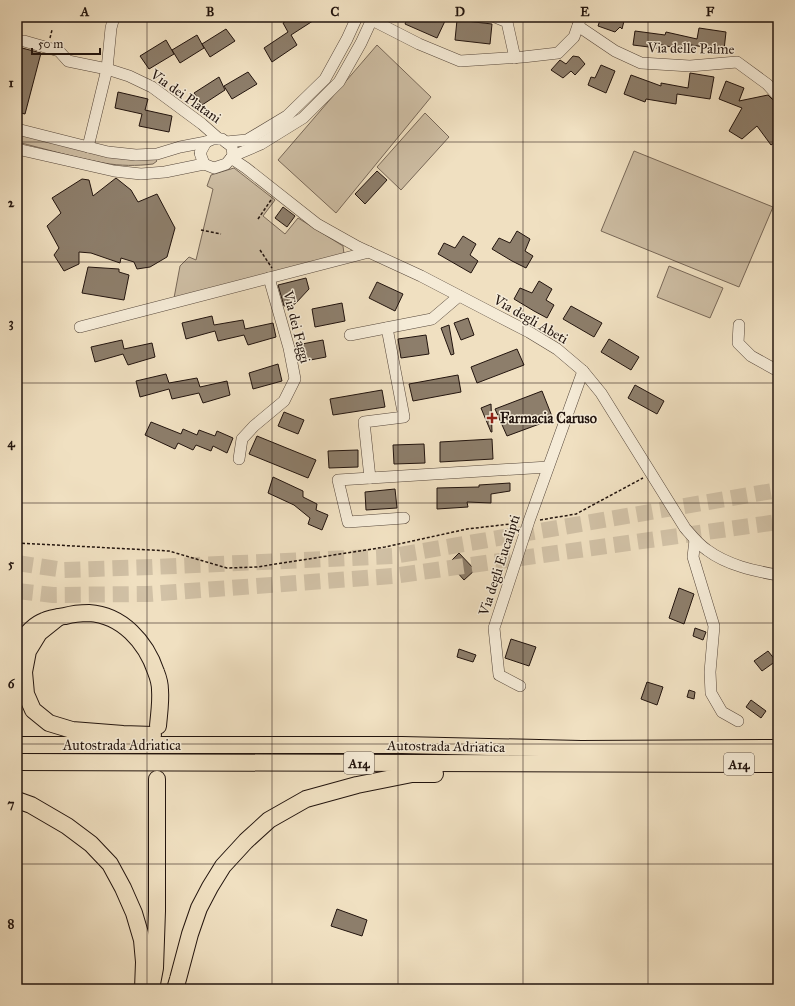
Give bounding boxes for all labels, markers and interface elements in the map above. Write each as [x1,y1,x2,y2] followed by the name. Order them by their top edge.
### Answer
[80,4,90,20] text: A
[206,4,215,20] text: B
[331,4,340,20] text: C
[455,4,465,20] text: D
[580,4,590,20] text: E
[706,4,715,20] text: F
[32,30,100,56] scale bar
[38,37,63,51] text: 50 m
[646,39,735,58] street label: Via delle Palme
[146,65,224,127] street label: Via dei Platani
[8,75,14,91] text: 1
[8,195,15,211] text: 2
[279,288,314,365] street label: Via dei Faggi
[490,291,571,348] street label: Via degli Abeti
[8,315,14,331] text: 3
[500,410,597,427] place label: Farmacia Caruso
[487,413,497,423] marker: Farmacia Caruso
[7,435,15,451] text: 4
[475,512,524,619] street label: Via degli Eucalipti
[8,556,15,572] text: 5
[8,676,16,692] text: 6
[62,737,181,754] street label: Autostrada Adriatica
[386,737,505,756] street label: Autostrada Adriatica
[344,752,374,774] road number: A14
[724,753,754,775] road number: A14
[8,796,15,812] text: 7
[8,916,15,932] text: 8

